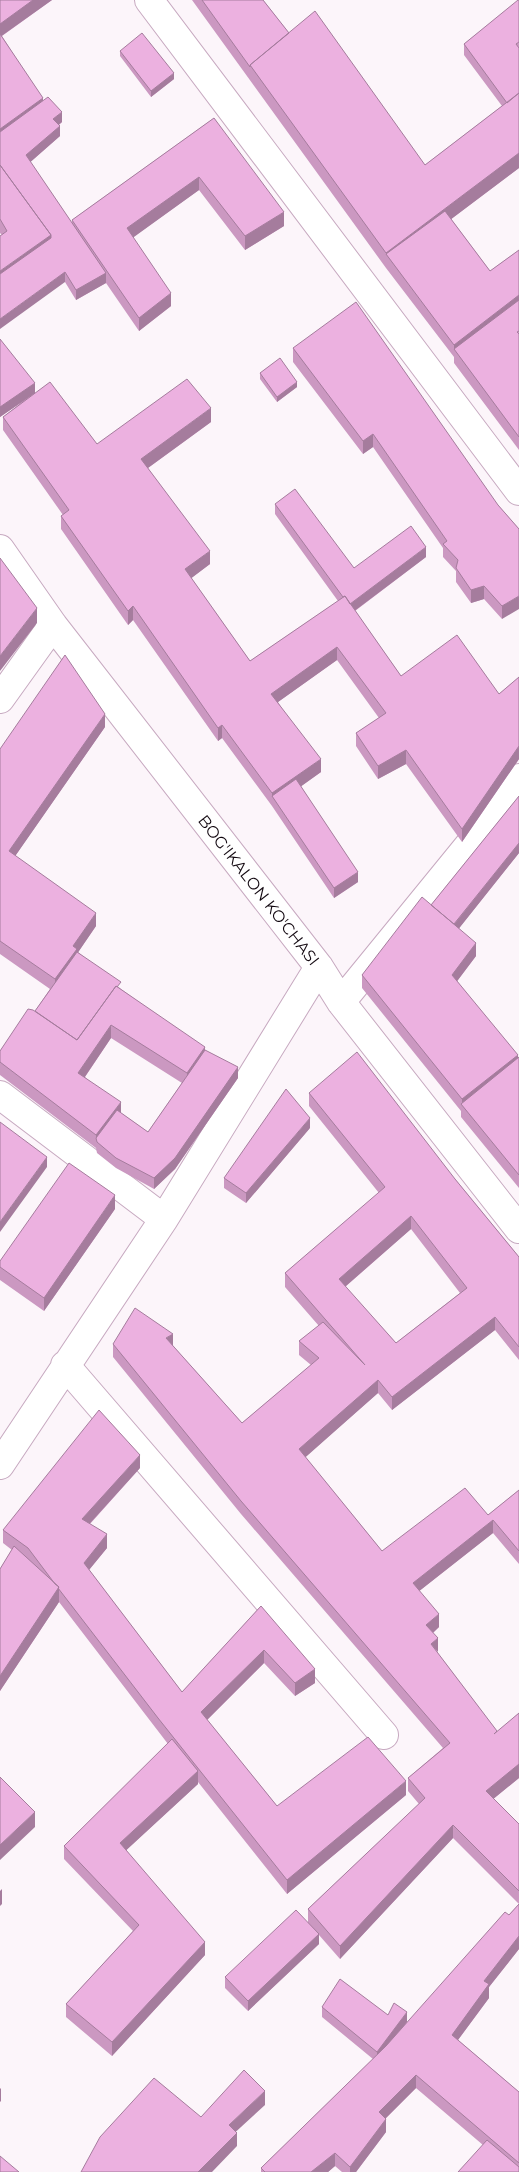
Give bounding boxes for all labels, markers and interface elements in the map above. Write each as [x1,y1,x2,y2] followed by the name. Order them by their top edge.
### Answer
[194,811,323,969] street label: BOG'IKALON KO'CHASI

